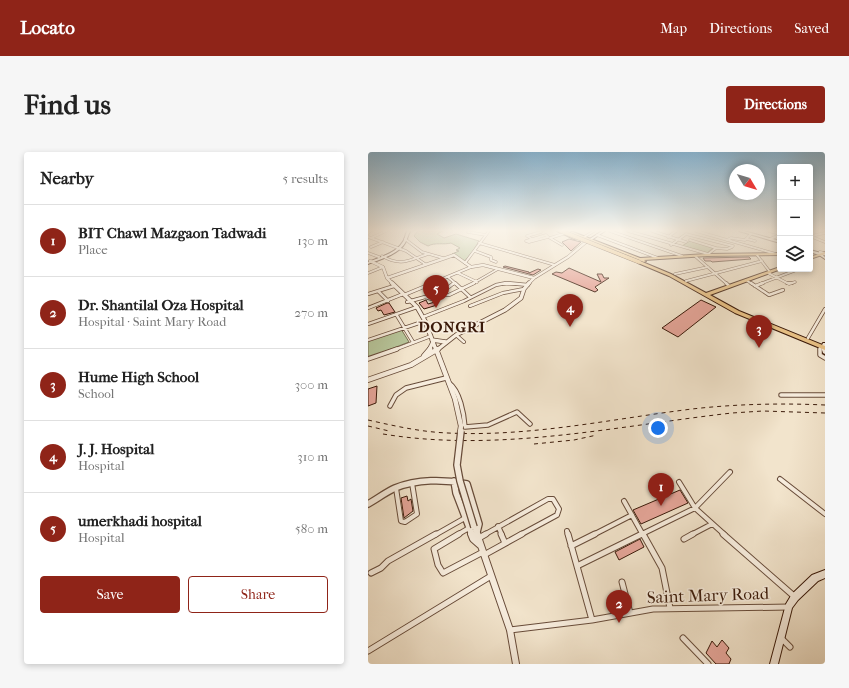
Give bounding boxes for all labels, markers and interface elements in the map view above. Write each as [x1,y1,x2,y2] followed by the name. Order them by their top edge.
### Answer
[20,17,75,39] text: Locato
[660,20,687,37] text: Map
[709,20,772,37] text: Directions
[794,20,829,37] text: Saved
[726,86,825,123] button: Directions
[24,88,111,121] text: Find us
[729,164,765,200] north arrow
[777,164,813,272] map controls
[777,164,813,200] button: +
[40,168,94,188] text: Nearby
[283,171,328,186] text: 5 results
[777,200,813,236] button: −
[78,224,267,242] text: BIT Chawl Mazgaon Tadwadi
[51,233,55,248] text: 1
[297,233,328,248] text: 130 m
[777,236,813,272] button: layers
[78,242,108,257] text: Place
[423,275,449,308] pin: 5
[557,294,583,327] pin: 4
[78,296,244,314] text: Dr. Shantilal Oza Hospital
[50,305,56,320] text: 2
[294,305,328,320] text: 270 m
[78,314,226,329] text: Hospital · Saint Mary Road
[746,315,772,348] pin: 3
[418,318,486,336] district label: DONGRI
[78,368,199,386] text: Hume High School
[50,377,56,392] text: 3
[295,377,328,392] text: 300 m
[78,386,114,401] text: School
[648,418,668,438] your location
[78,440,154,458] text: J. J. Hospital
[49,449,57,464] text: 4
[297,449,328,464] text: 310 m
[78,458,125,473] text: Hospital
[648,473,674,506] pin: 1
[78,512,202,530] text: umerkhadi hospital
[50,521,56,536] text: 5
[295,521,328,536] text: 580 m
[78,530,125,545] text: Hospital
[40,576,180,613] button: Save
[188,576,328,613] button: Share
[647,583,770,607] street label: Saint Mary Road
[606,590,632,623] pin: 2

